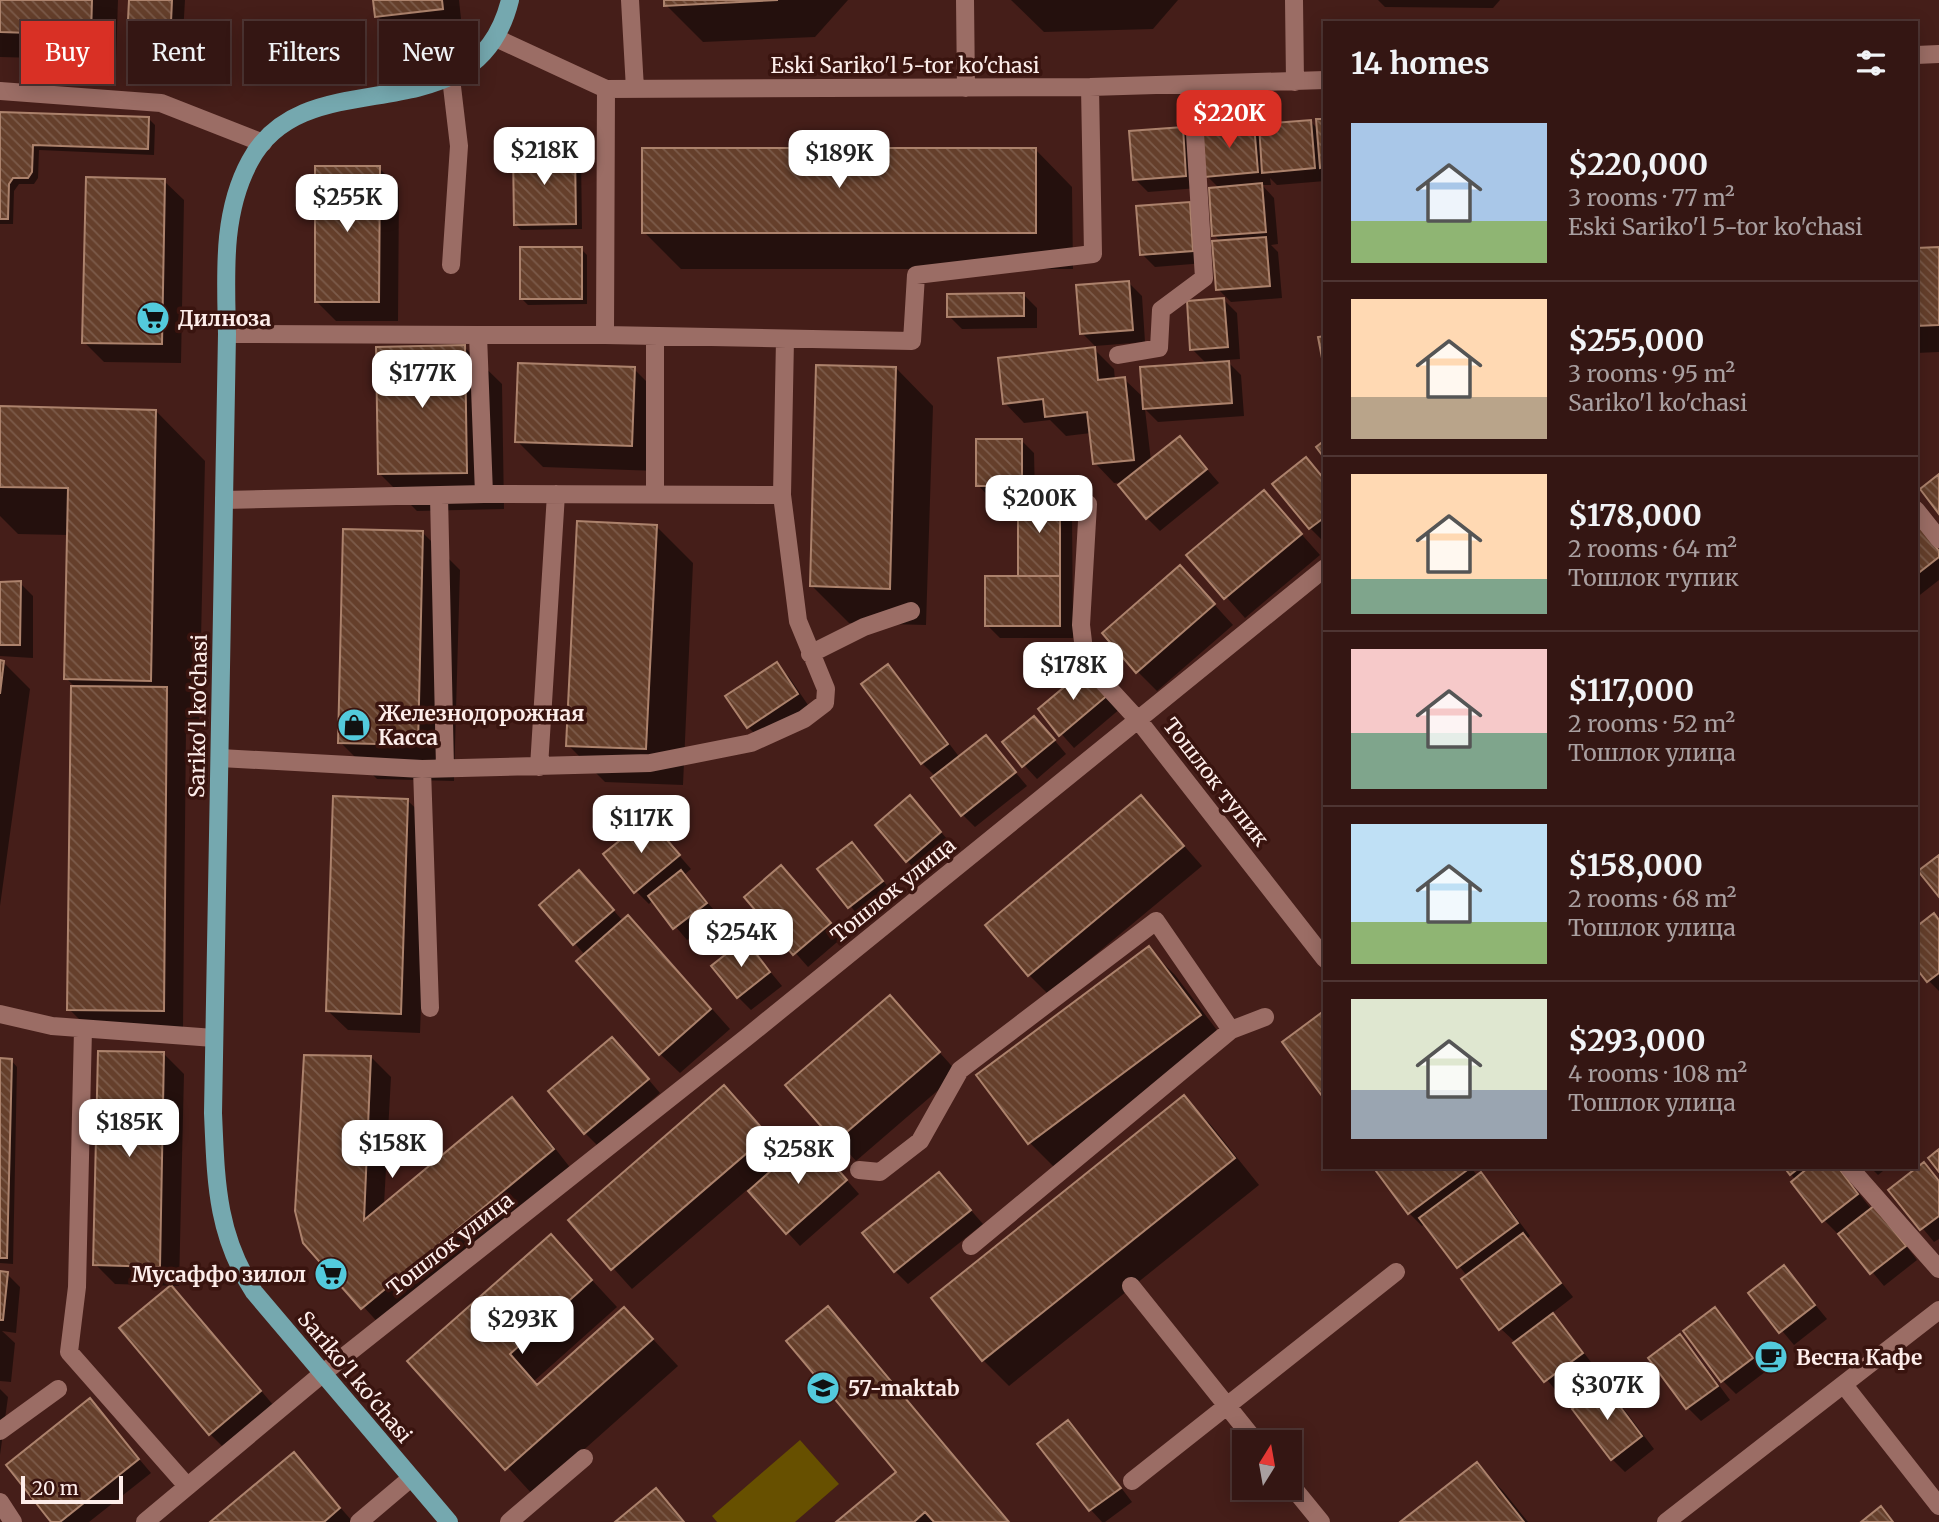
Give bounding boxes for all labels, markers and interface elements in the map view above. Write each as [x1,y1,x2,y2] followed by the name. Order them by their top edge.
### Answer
[21,21,114,84] chip: Buy
[128,21,230,84] chip: Rent
[244,21,365,84] chip: Filters
[379,21,478,84] chip: New
[1351,44,1489,82] text: 14 homes
[1852,44,1890,82] icon: filters
[770,52,1040,79] street label: Eski Sariko'l 5-tor ko'chasi
[1180,90,1278,150] pin: $220K
[1193,98,1265,127] text: $220K
[495,128,593,187] pin: $218K
[790,130,888,190] pin: $189K
[510,135,578,164] text: $218K
[805,138,873,167] text: $189K
[1568,145,1708,183] text: $220,000
[1407,151,1491,235] icon: home
[298,174,396,234] pin: $255K
[312,182,382,211] text: $255K
[1568,183,1735,212] text: 3 rooms · 77 m²
[1568,212,1863,241] text: Eski Sariko'l 5-tor ko'chasi
[134,299,172,337] supermarket icon: Дилноза
[178,305,271,332] place label: Дилноза
[1568,321,1704,359] text: $255,000
[1407,327,1491,411] icon: home
[373,350,471,410] pin: $177K
[388,358,456,387] text: $177K
[1568,359,1735,388] text: 3 rooms · 95 m²
[1568,388,1747,417] text: Sariko'l ko'chasi
[990,476,1088,535] pin: $200K
[1001,483,1077,512] text: $200K
[1568,496,1702,534] text: $178,000
[1407,502,1491,586] icon: home
[1568,534,1737,563] text: 2 rooms · 64 m²
[1568,563,1739,592] text: Тошлок тупик
[183,634,213,798] street label: Sariko'l ko'chasi
[1024,642,1122,702] pin: $178K
[1039,650,1107,679] text: $178K
[1568,671,1694,709] text: $117,000
[1407,677,1491,761] icon: home
[378,700,584,751] place label: Железнодорожная Касса
[335,706,373,744] shop icon: Железнодорожная Касса
[1568,709,1735,738] text: 2 rooms · 52 m²
[1157,712,1275,852] street label: Тошлок тупик
[1568,738,1736,767] text: Тошлок улица
[592,796,690,855] pin: $117K
[609,803,673,832] text: $117K
[825,831,961,949] street label: Тошлок улица
[1568,846,1703,884] text: $158,000
[1407,852,1491,936] icon: home
[1568,884,1736,913] text: 2 rooms · 68 m²
[692,909,790,969] pin: $254K
[1568,913,1736,942] text: Тошлок улица
[705,917,777,946] text: $254K
[1568,1021,1706,1059] text: $293,000
[1407,1027,1491,1111] icon: home
[1568,1059,1747,1088] text: 4 rooms · 108 m²
[1568,1088,1736,1117] text: Тошлок улица
[80,1100,178,1159] pin: $185K
[95,1107,163,1136] text: $185K
[343,1120,441,1180] pin: $158K
[749,1126,847,1186] pin: $258K
[358,1128,426,1157] text: $158K
[762,1134,834,1163] text: $258K
[381,1186,519,1302] street label: Тошлок улица
[312,1255,350,1293] supermarket icon: Мусаффо зилол
[132,1261,306,1288] place label: Мусаффо зилол
[473,1296,571,1356] pin: $293K
[487,1304,557,1333] text: $293K
[292,1306,418,1449] street label: Sariko'l ko'chasi
[1752,1338,1790,1376] cafe icon: Весна Кафе
[1796,1344,1922,1371] place label: Весна Кафе
[1558,1362,1656,1422] pin: $307K
[804,1369,842,1407] school or university icon: 57-maktab
[1571,1370,1643,1399] text: $307K
[848,1375,960,1402] place label: 57-maktab
[1232,1430,1302,1500] north arrow
[1232,1430,1302,1500] map controls
[21,1473,122,1505] scale bar
[32,1476,79,1500] text: 20 m

